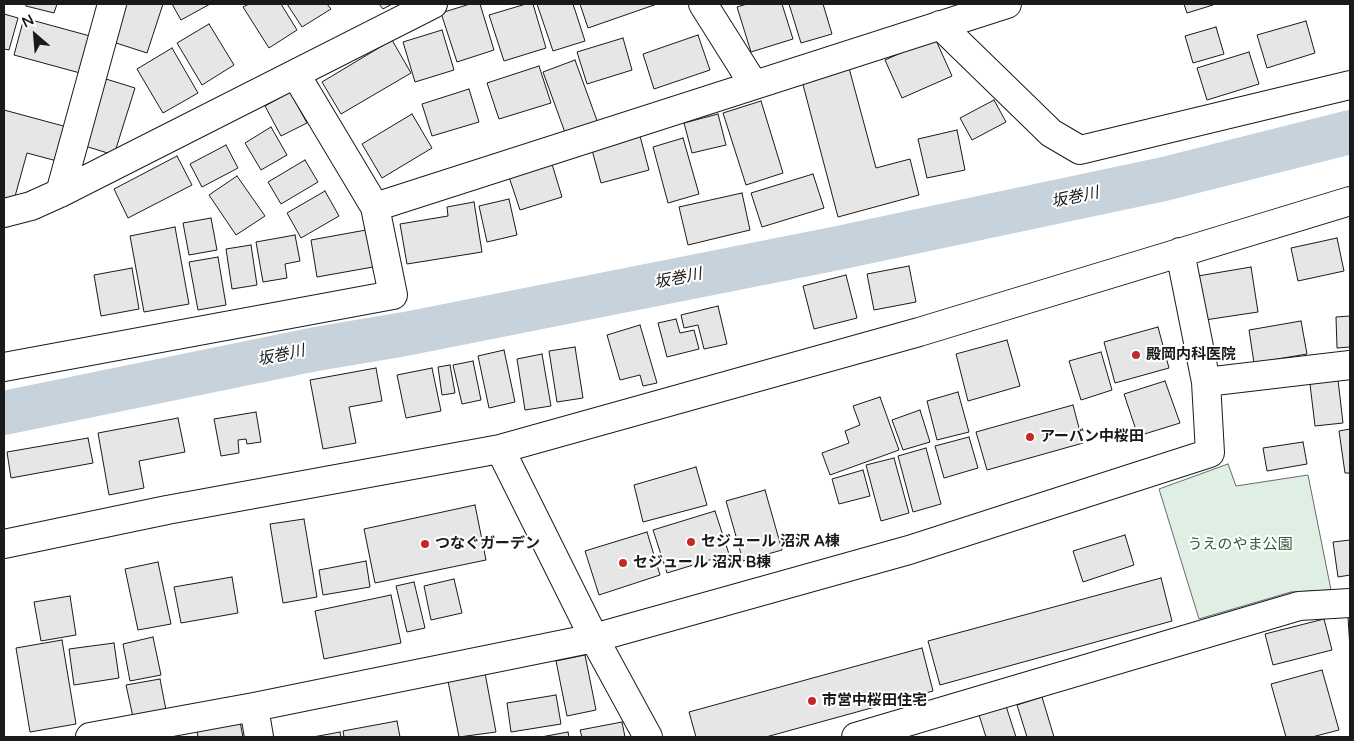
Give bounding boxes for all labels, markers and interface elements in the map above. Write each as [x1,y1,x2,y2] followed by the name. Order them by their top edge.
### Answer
[10,10,60,60] north arrow
[19,11,37,31] text: N
[1050,184,1100,212] water label: 坂巻川
[653,265,703,293] water label: 坂巻川
[256,342,306,370] water label: 坂巻川
[1146,346,1236,364] place label: 殿岡内科医院
[1130,349,1142,361] marker: 殿岡内科医院
[1040,428,1144,446] place label: アーバン中桜田
[1024,431,1036,443] marker: アーバン中桜田
[701,533,840,551] place label: セジュール 沼沢 A棟
[435,535,540,553] place label: つなぐガーデン
[685,536,697,548] marker: セジュール 沼沢 A棟
[1188,536,1292,554] park label: うえのやま公園
[419,538,431,550] marker: つなぐガーデン
[633,554,771,572] place label: セジュール 沼沢 B棟
[617,557,629,569] marker: セジュール 沼沢 B棟
[822,692,927,710] place label: 市営中桜田住宅
[806,695,818,707] marker: 市営中桜田住宅

